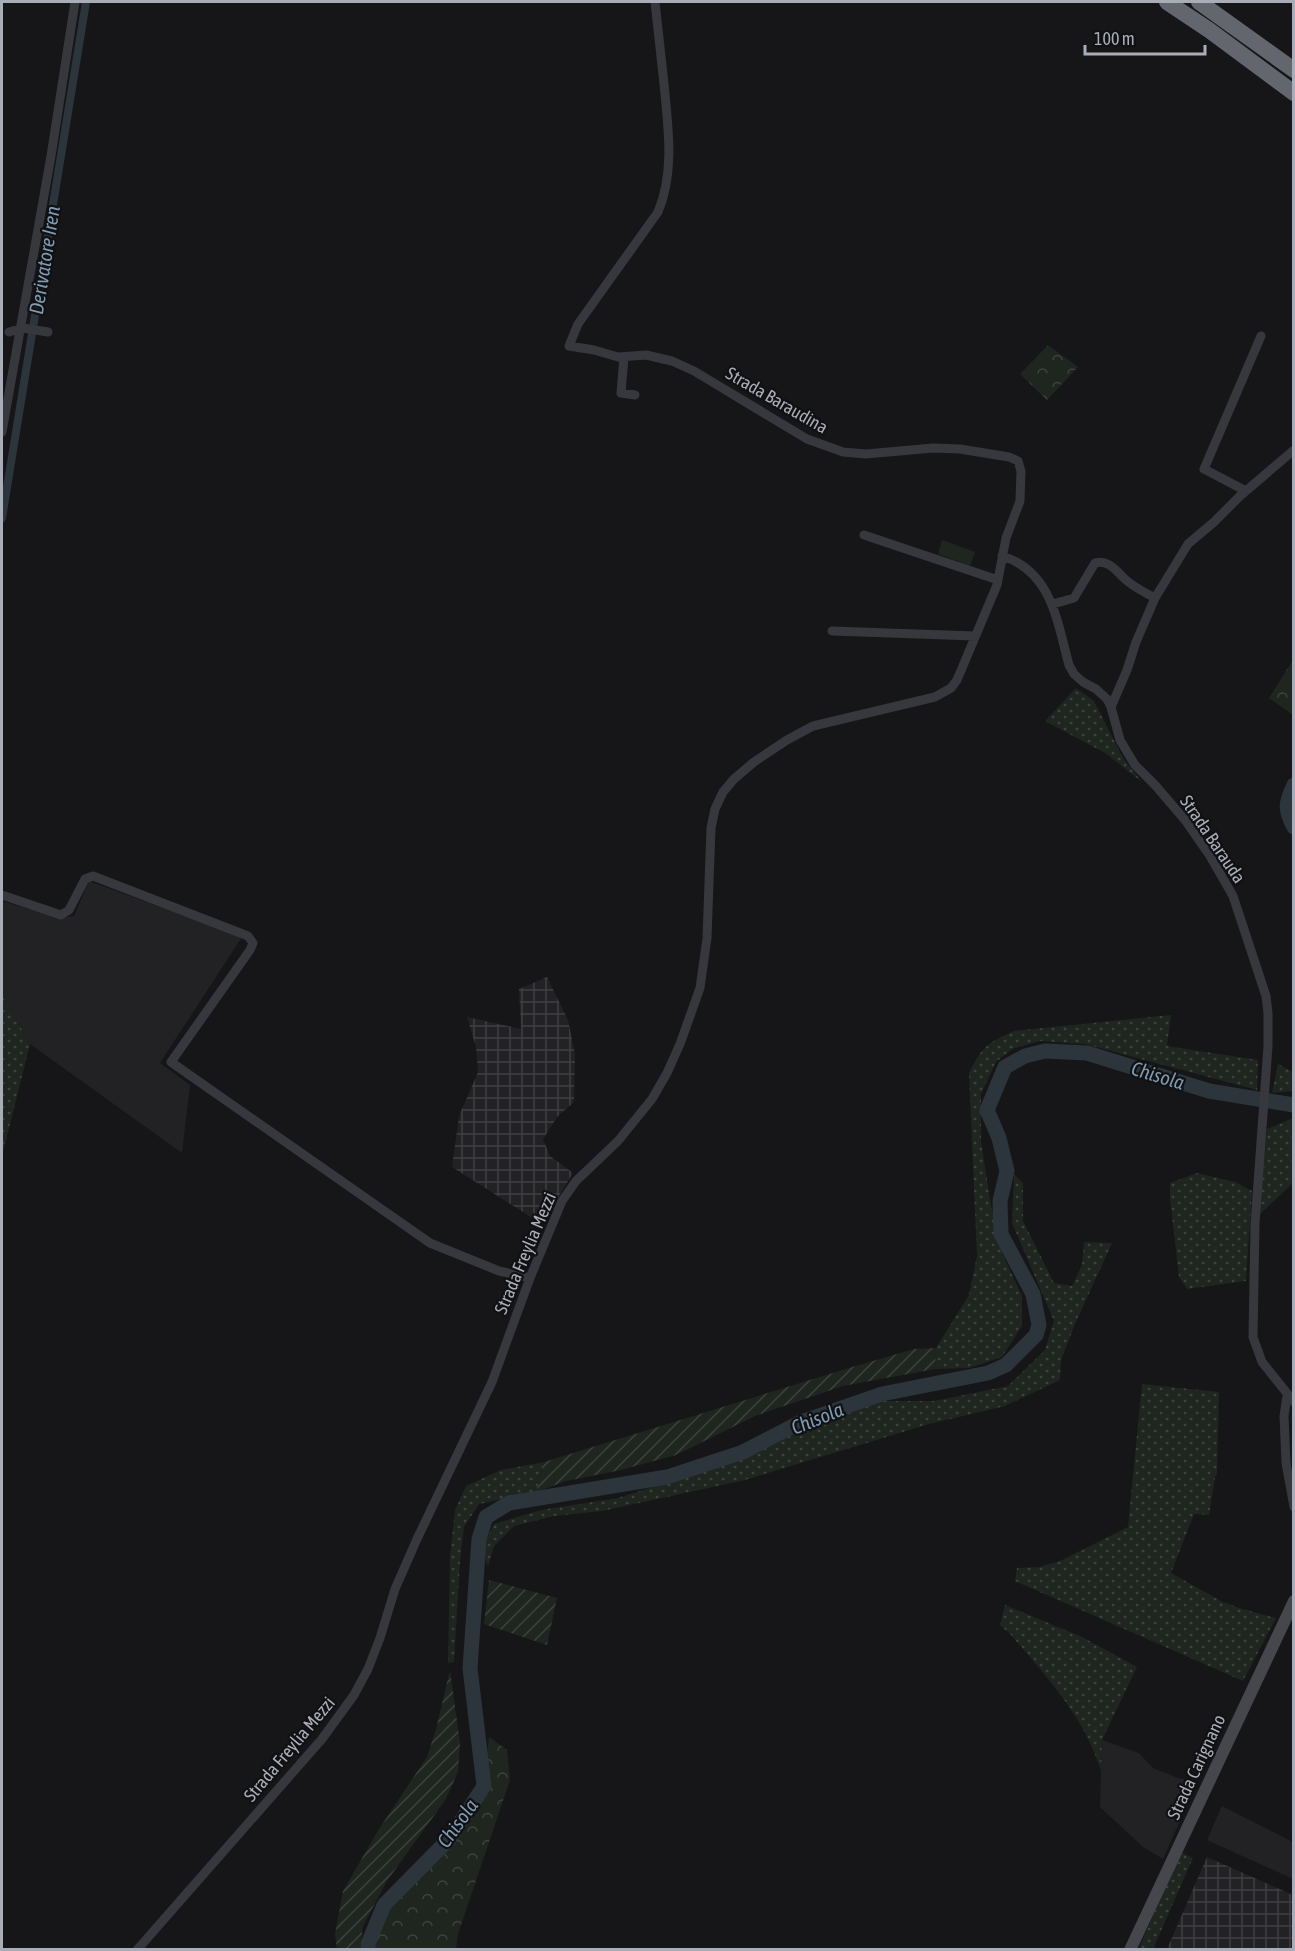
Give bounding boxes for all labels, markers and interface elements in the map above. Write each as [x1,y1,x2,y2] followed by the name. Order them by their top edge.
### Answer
[1085,18,1205,56] scale bar
[1094,28,1135,49] text: 100 m
[24,204,64,316] water label: Derivatore Iren
[722,362,832,438] street label: Strada Baraudina
[1176,791,1250,887] street label: Strada Barauda
[1129,1056,1187,1094] water label: Chisola
[490,1189,560,1317] street label: Strada Freylia Mezzi
[788,1397,846,1439] water label: Chisola
[239,1692,339,1806] street label: Strada Freylia Mezzi
[1163,1711,1229,1823] street label: Strada Carignano
[432,1794,482,1852] water label: Chisola

